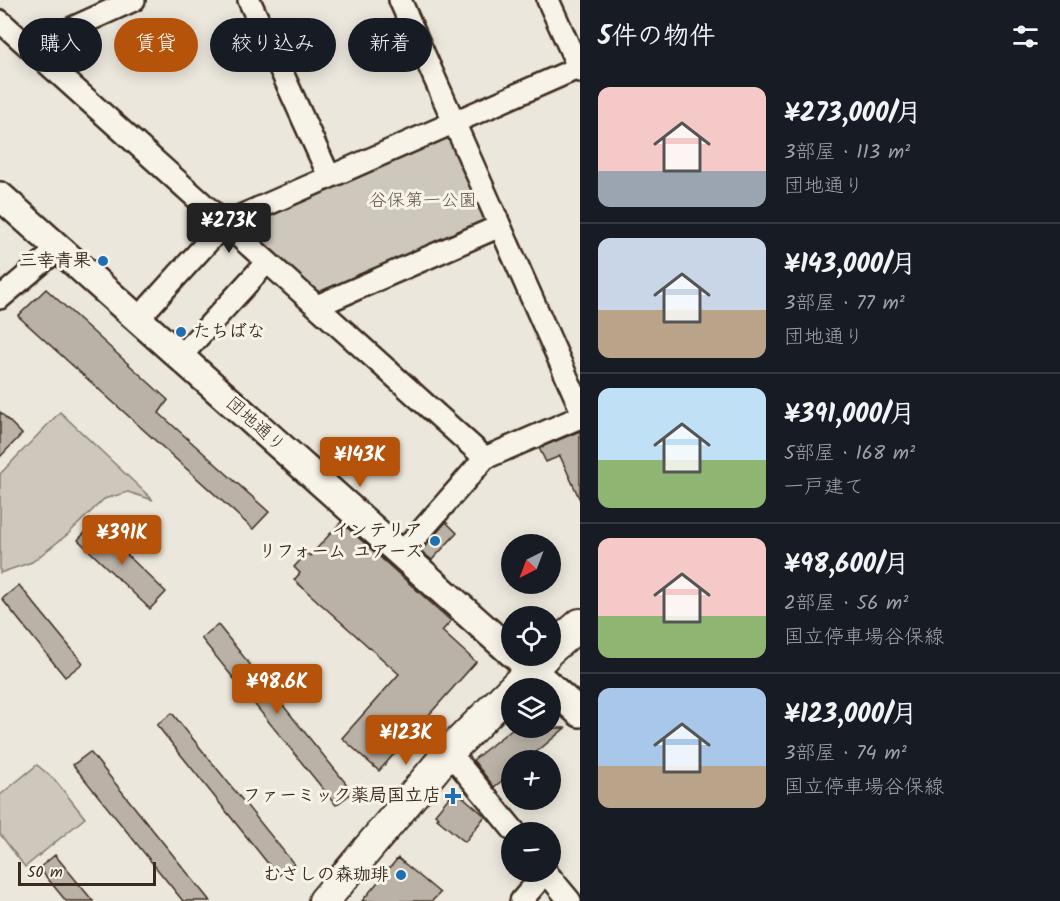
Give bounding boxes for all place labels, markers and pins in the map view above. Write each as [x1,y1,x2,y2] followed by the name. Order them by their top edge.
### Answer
[187,203,271,254] pin: ¥273K
[19,247,91,276] place label: 三幸青果
[96,254,110,268] marker: 三幸青果
[193,318,265,347] place label: たちばな
[174,325,188,339] marker: たちばな
[318,437,402,488] pin: ¥143K
[80,515,164,566] pin: ¥391K
[258,517,423,567] place label: インテリア リフォーム ユアーズ
[428,534,442,548] marker: インテリア リフォーム ユアーズ
[228,664,326,715] pin: ¥98.6K
[364,715,448,766] pin: ¥123K
[243,782,441,811] place label: ファーミック薬局国立店
[446,789,460,803] marker: ファーミック薬局国立店
[263,861,389,890] place label: むさしの森珈琲
[394,868,408,882] marker: むさしの森珈琲

